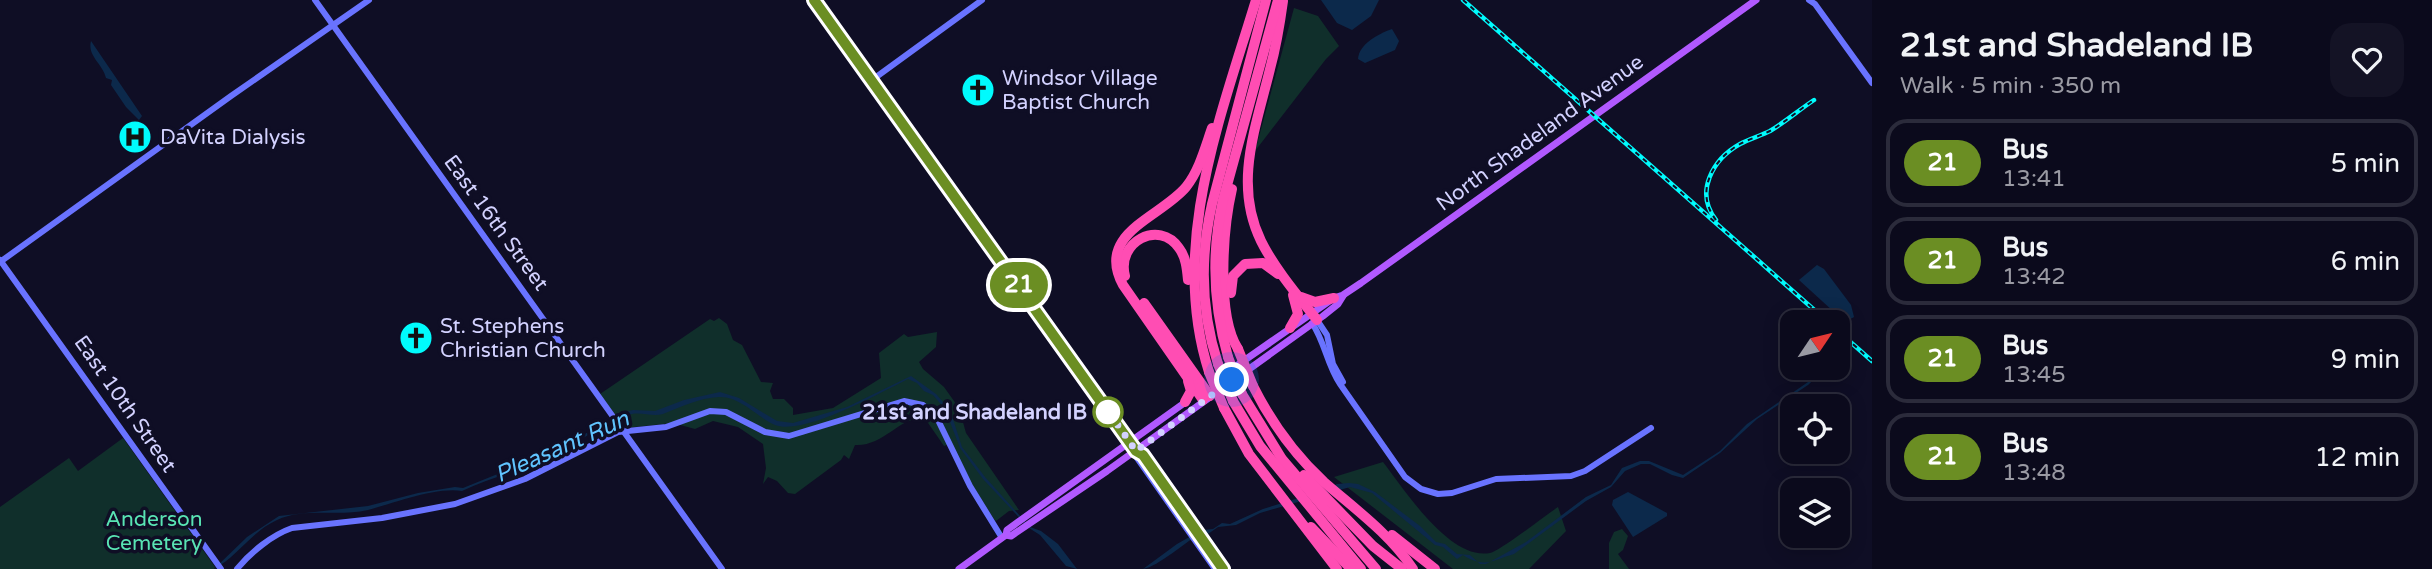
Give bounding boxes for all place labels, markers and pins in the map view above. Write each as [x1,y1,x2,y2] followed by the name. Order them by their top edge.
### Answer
[1002,66,1158,115] place label: Windsor Village Baptist Church
[959,71,997,109] church icon: Windsor Village Baptist Church
[116,118,154,156] hospital icon: DaVita Dialysis
[160,125,306,150] place label: DaVita Dialysis
[440,314,606,363] place label: St. Stephens Christian Church
[397,319,435,357] church icon: St. Stephens Christian Church
[1093,397,1123,427] marker: 21st and Shadeland IB
[862,400,1087,425] place label: 21st and Shadeland IB

